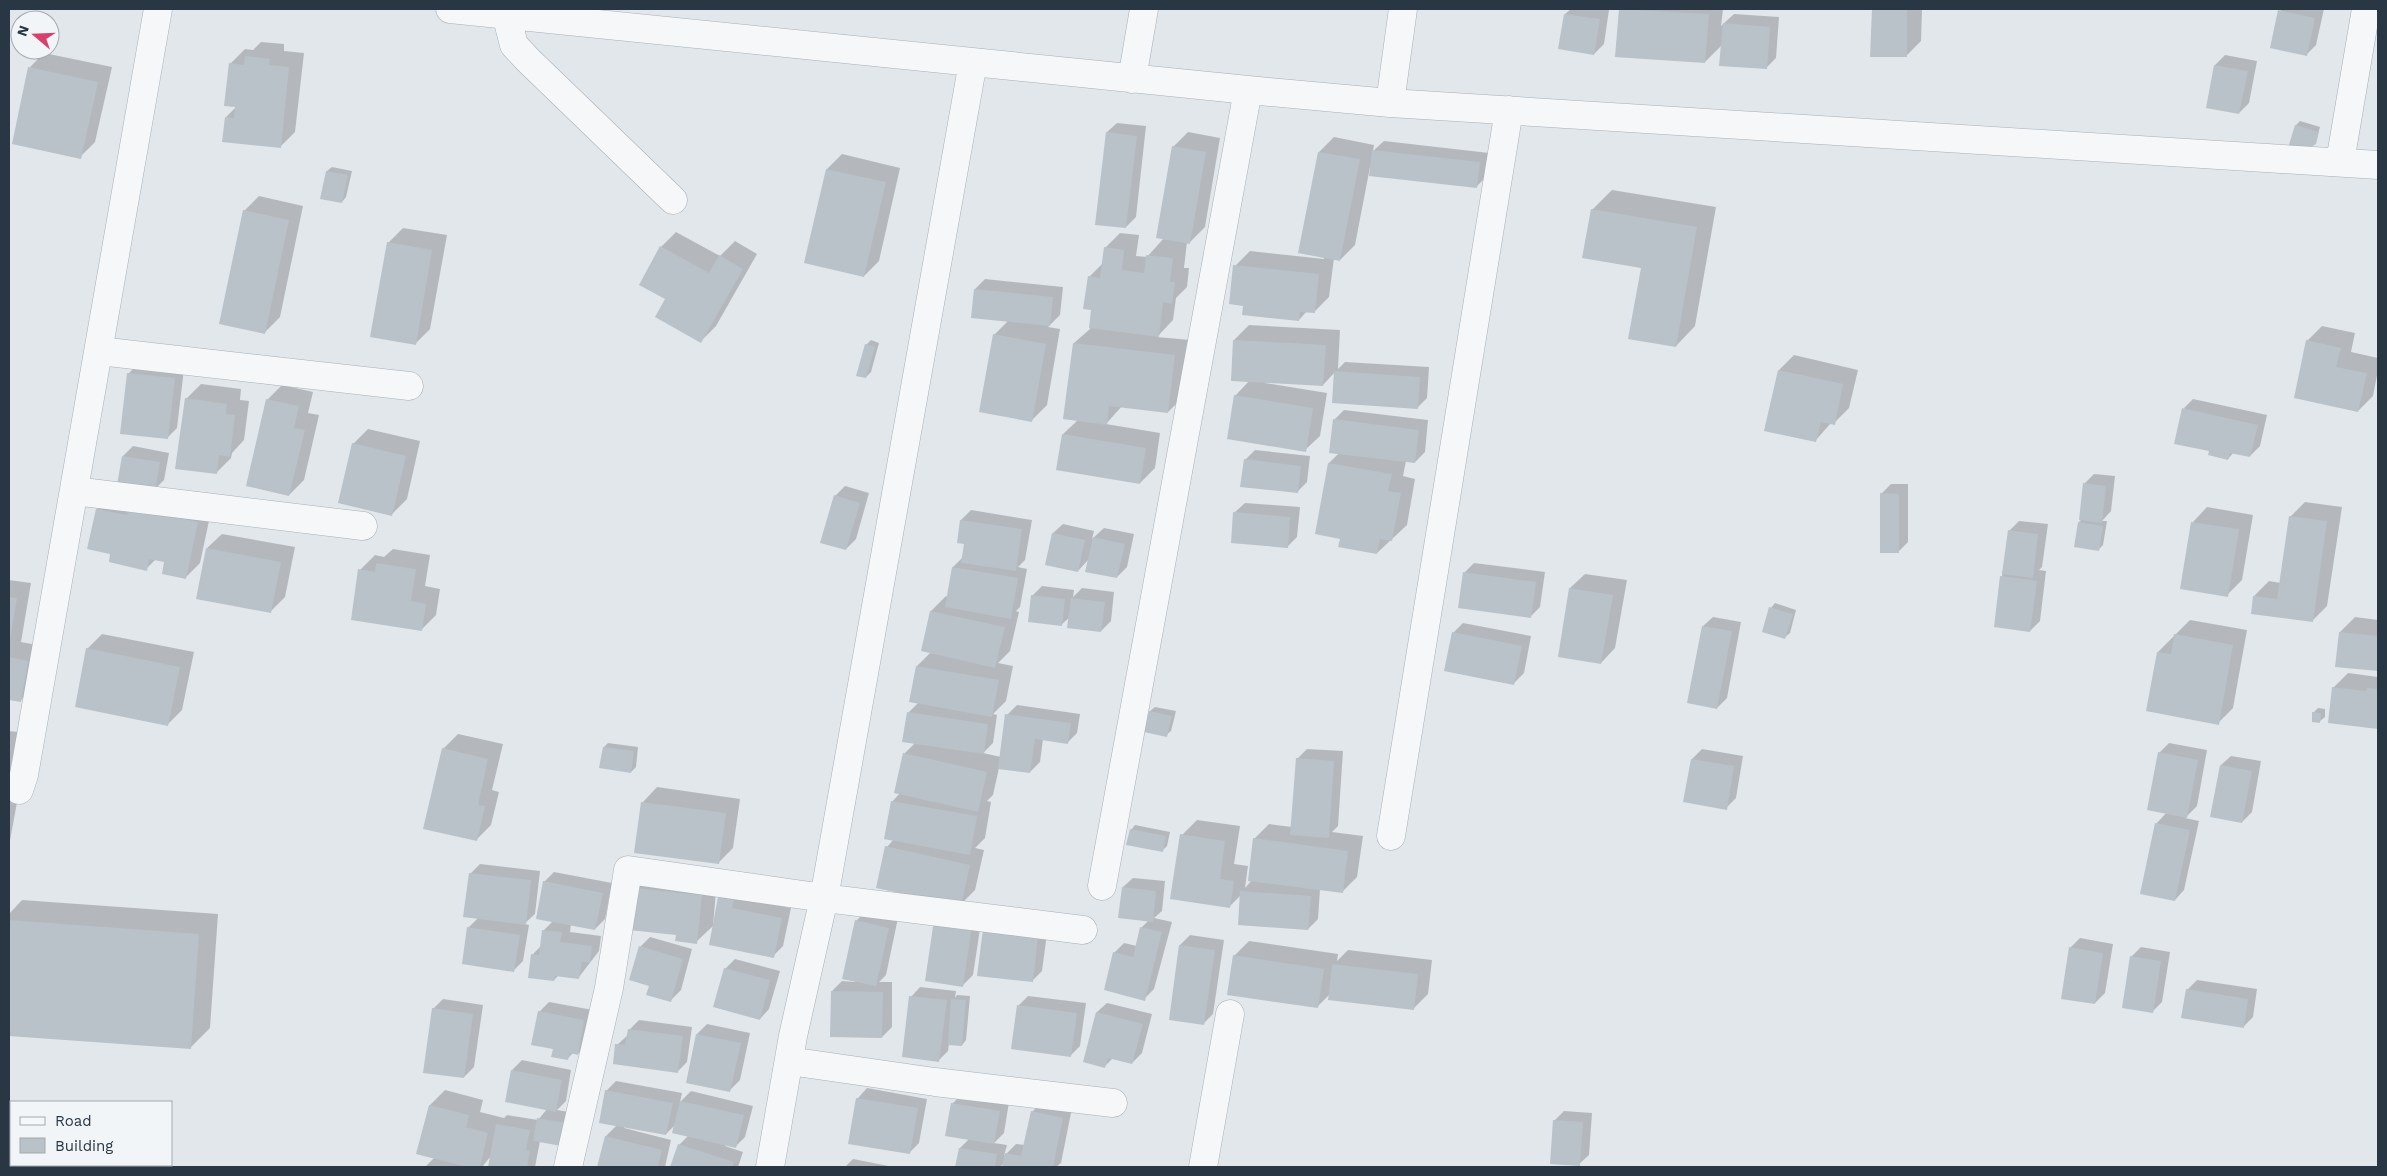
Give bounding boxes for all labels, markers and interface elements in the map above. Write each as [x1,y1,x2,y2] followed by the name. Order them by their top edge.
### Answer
[10,10,60,60] north arrow
[13,23,32,38] text: N
[10,1101,172,1166] legend
[55,1112,92,1130] text: Road
[55,1137,113,1155] text: Building

